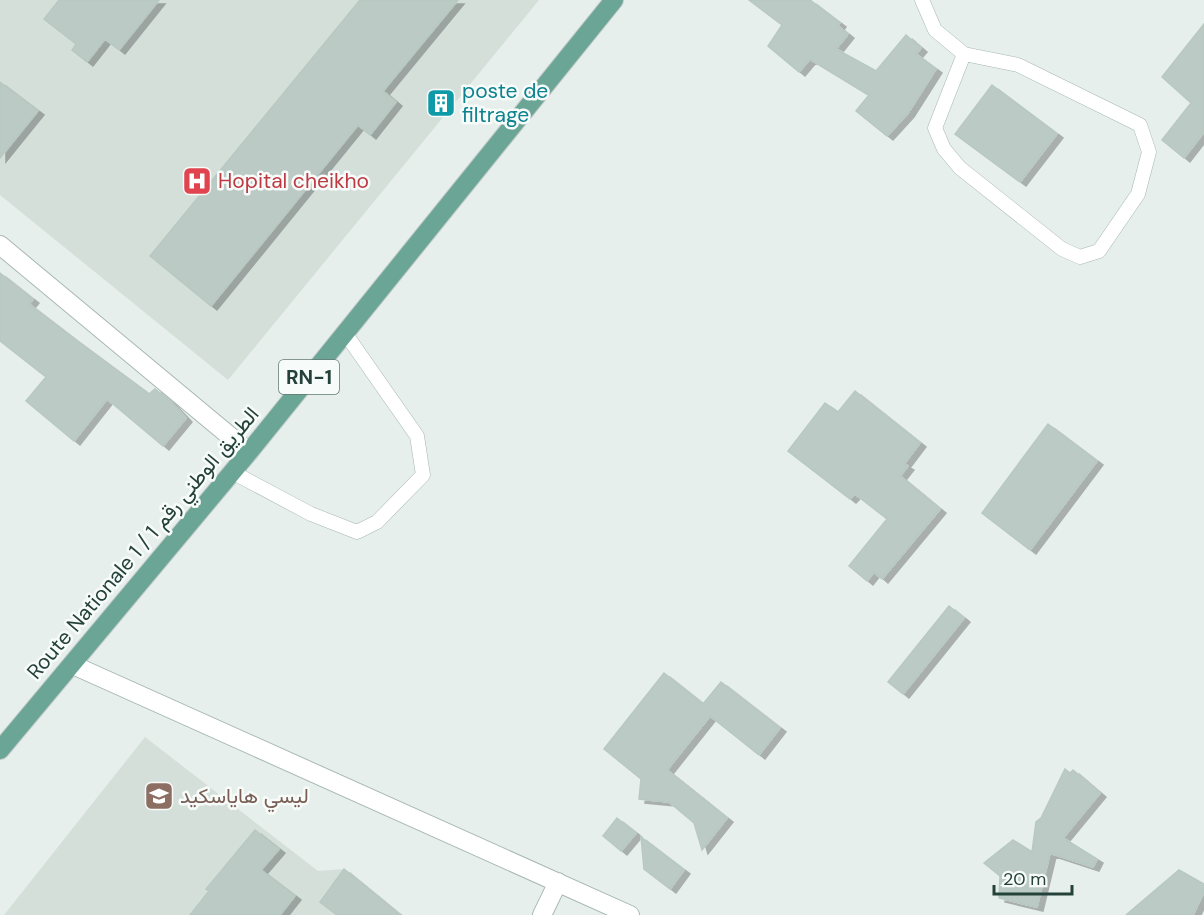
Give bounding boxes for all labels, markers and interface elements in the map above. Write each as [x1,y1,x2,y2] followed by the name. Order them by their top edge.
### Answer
[462,77,548,129] place label: poste de filtrage
[425,87,457,119] building icon: poste de filtrage
[181,165,213,197] hospital icon: Hopital cheikho
[218,167,369,195] place label: Hopital cheikho
[279,360,339,394] road number: RN-1
[21,401,268,687] street label: Route Nationale 1 / الطريق الوطني رقم 1
[143,780,175,812] school or university icon: ليسي هاياسكيد
[180,782,309,813] place label: ليسي هاياسكيد
[994,858,1072,896] scale bar
[1003,867,1046,891] text: 20 m

